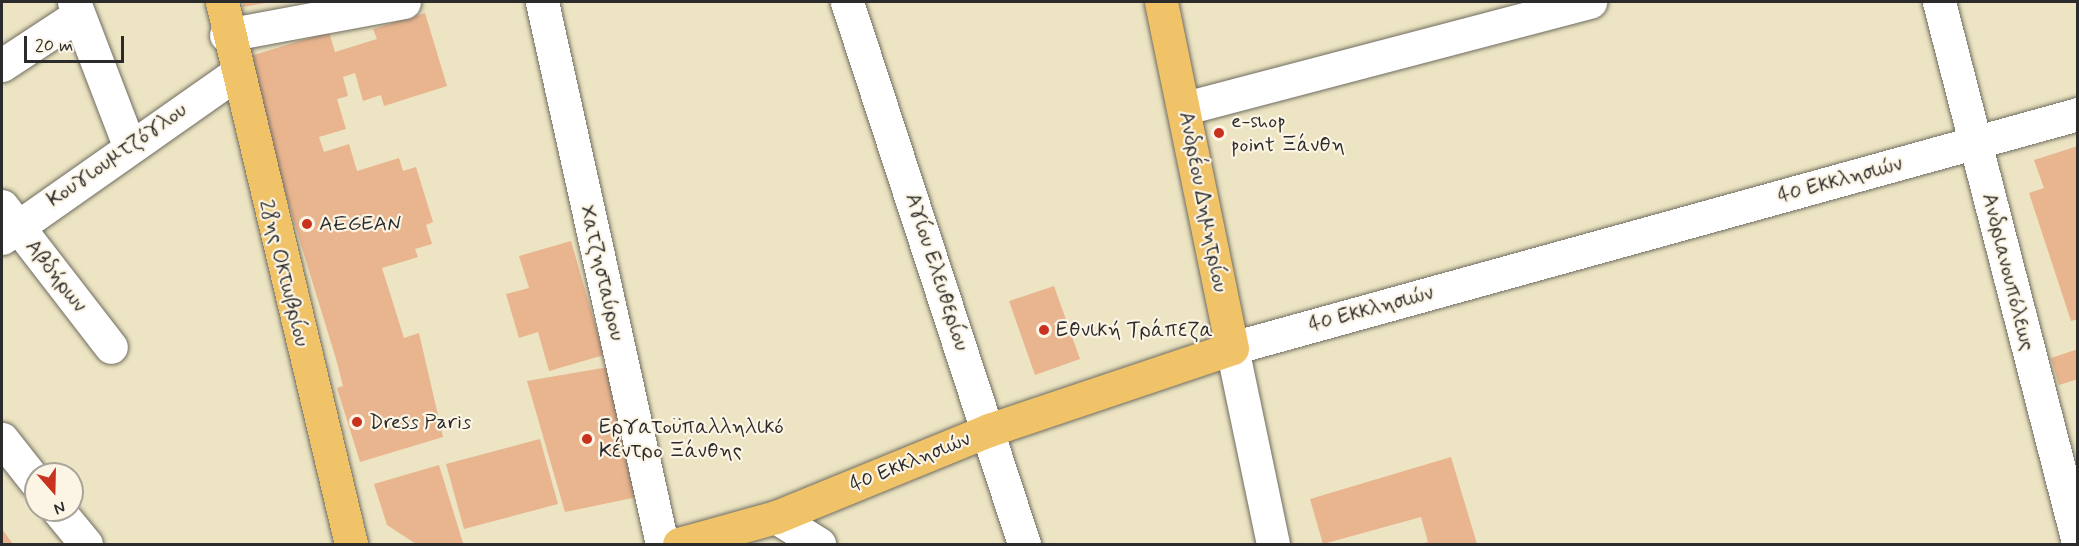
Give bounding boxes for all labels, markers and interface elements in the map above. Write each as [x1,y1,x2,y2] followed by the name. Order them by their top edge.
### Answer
[27,24,128,62] scale bar
[35,34,73,58] text: 20 m
[42,97,192,213] street label: Κουγιουμτζόγλου
[1231,108,1345,158] place label: e-shop point Ξάνθη
[1173,110,1233,294] street label: Ανδρέου Δημητρίου
[1212,126,1226,140] marker: e-shop point Ξάνθη
[1775,151,1905,209] street label: 40 Εκκλησιών
[900,190,974,354] street label: Αγίου Ελευθερίου
[1976,191,2040,353] street label: Ανδριανουπόλεως
[254,197,314,349] street label: 28ης Οκτωβρίου
[574,203,630,343] street label: Χατζησταύρου
[319,211,402,237] place label: AEGEAN
[300,217,314,231] marker: AEGEAN
[20,235,92,317] street label: Αβδήρων
[1306,280,1436,338] street label: 40 Εκκλησιών
[1056,317,1213,343] place label: Εθνική Τράπεζα
[1037,323,1051,337] marker: Εθνική Τράπεζα
[369,409,469,435] place label: Dress Paris
[599,414,784,464] place label: Εργατοϋπαλληλικό Κέντρο Ξάνθης
[350,415,364,429] marker: Dress Paris
[846,426,974,498] street label: 40 Εκκλησιών
[580,432,594,446] marker: Εργατοϋπαλληλικό Κέντρο Ξάνθης
[24,462,84,522] north arrow
[51,496,68,519] text: N

